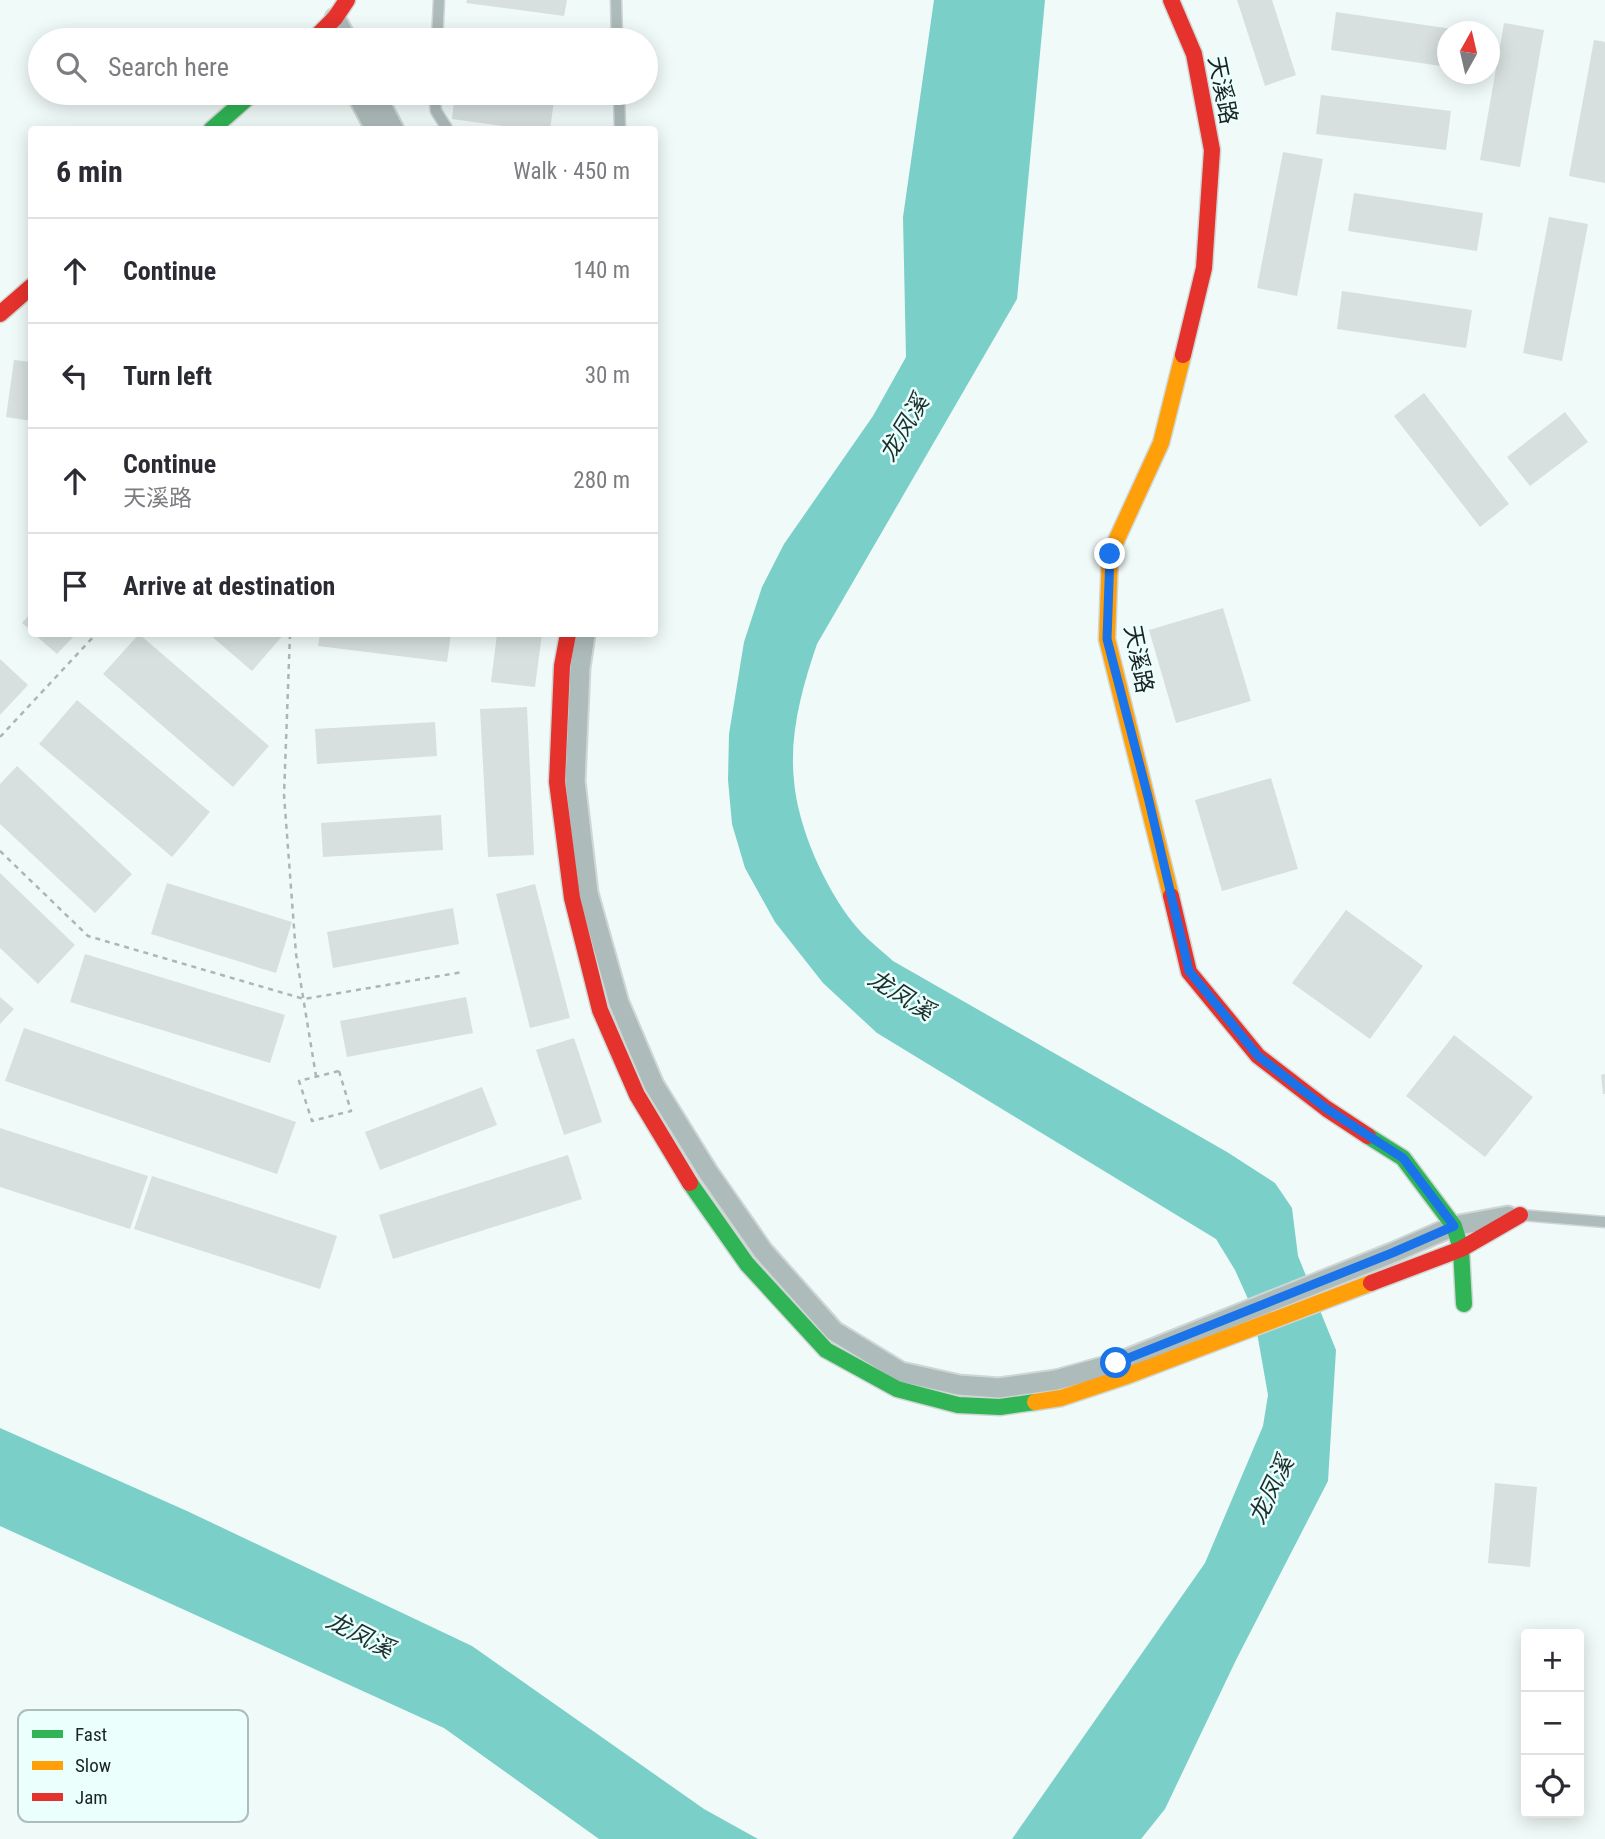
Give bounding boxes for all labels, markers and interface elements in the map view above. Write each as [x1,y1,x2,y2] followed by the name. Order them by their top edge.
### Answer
[1437,21,1500,84] north arrow
[28,28,658,105] search box
[52,48,90,86] icon: search
[108,52,229,82] text: Search here
[1203,54,1242,127] street label: 天溪路
[56,154,123,189] text: 6 min
[513,158,630,185] text: Walk · 450 m
[56,252,94,290] icon: ahead
[123,256,216,286] text: Continue
[573,257,630,284] text: 140 m
[56,357,94,395] icon: left
[123,361,212,391] text: Turn left
[585,362,630,389] text: 30 m
[873,387,936,466] water label: 龙凤溪
[123,449,216,479] text: Continue
[56,462,94,500] icon: ahead
[573,467,630,494] text: 280 m
[123,485,192,512] text: 天溪路
[1094,538,1125,569] route end
[56,567,94,605] icon: arrive
[123,571,335,601] text: Arrive at destination
[1119,623,1158,696] street label: 天溪路
[863,964,941,1028] water label: 龙凤溪
[1100,1347,1131,1378] route start
[1243,1449,1301,1528] water label: 龙凤溪
[322,1606,401,1665] water label: 龙凤溪
[1521,1629,1584,1818] map controls
[1521,1629,1584,1692] button: +
[1521,1692,1584,1755] button: −
[18,1710,248,1822] legend
[75,1723,107,1746] text: Fast
[75,1754,111,1777] text: Slow
[1521,1755,1584,1818] button: locate
[75,1786,108,1809] text: Jam

